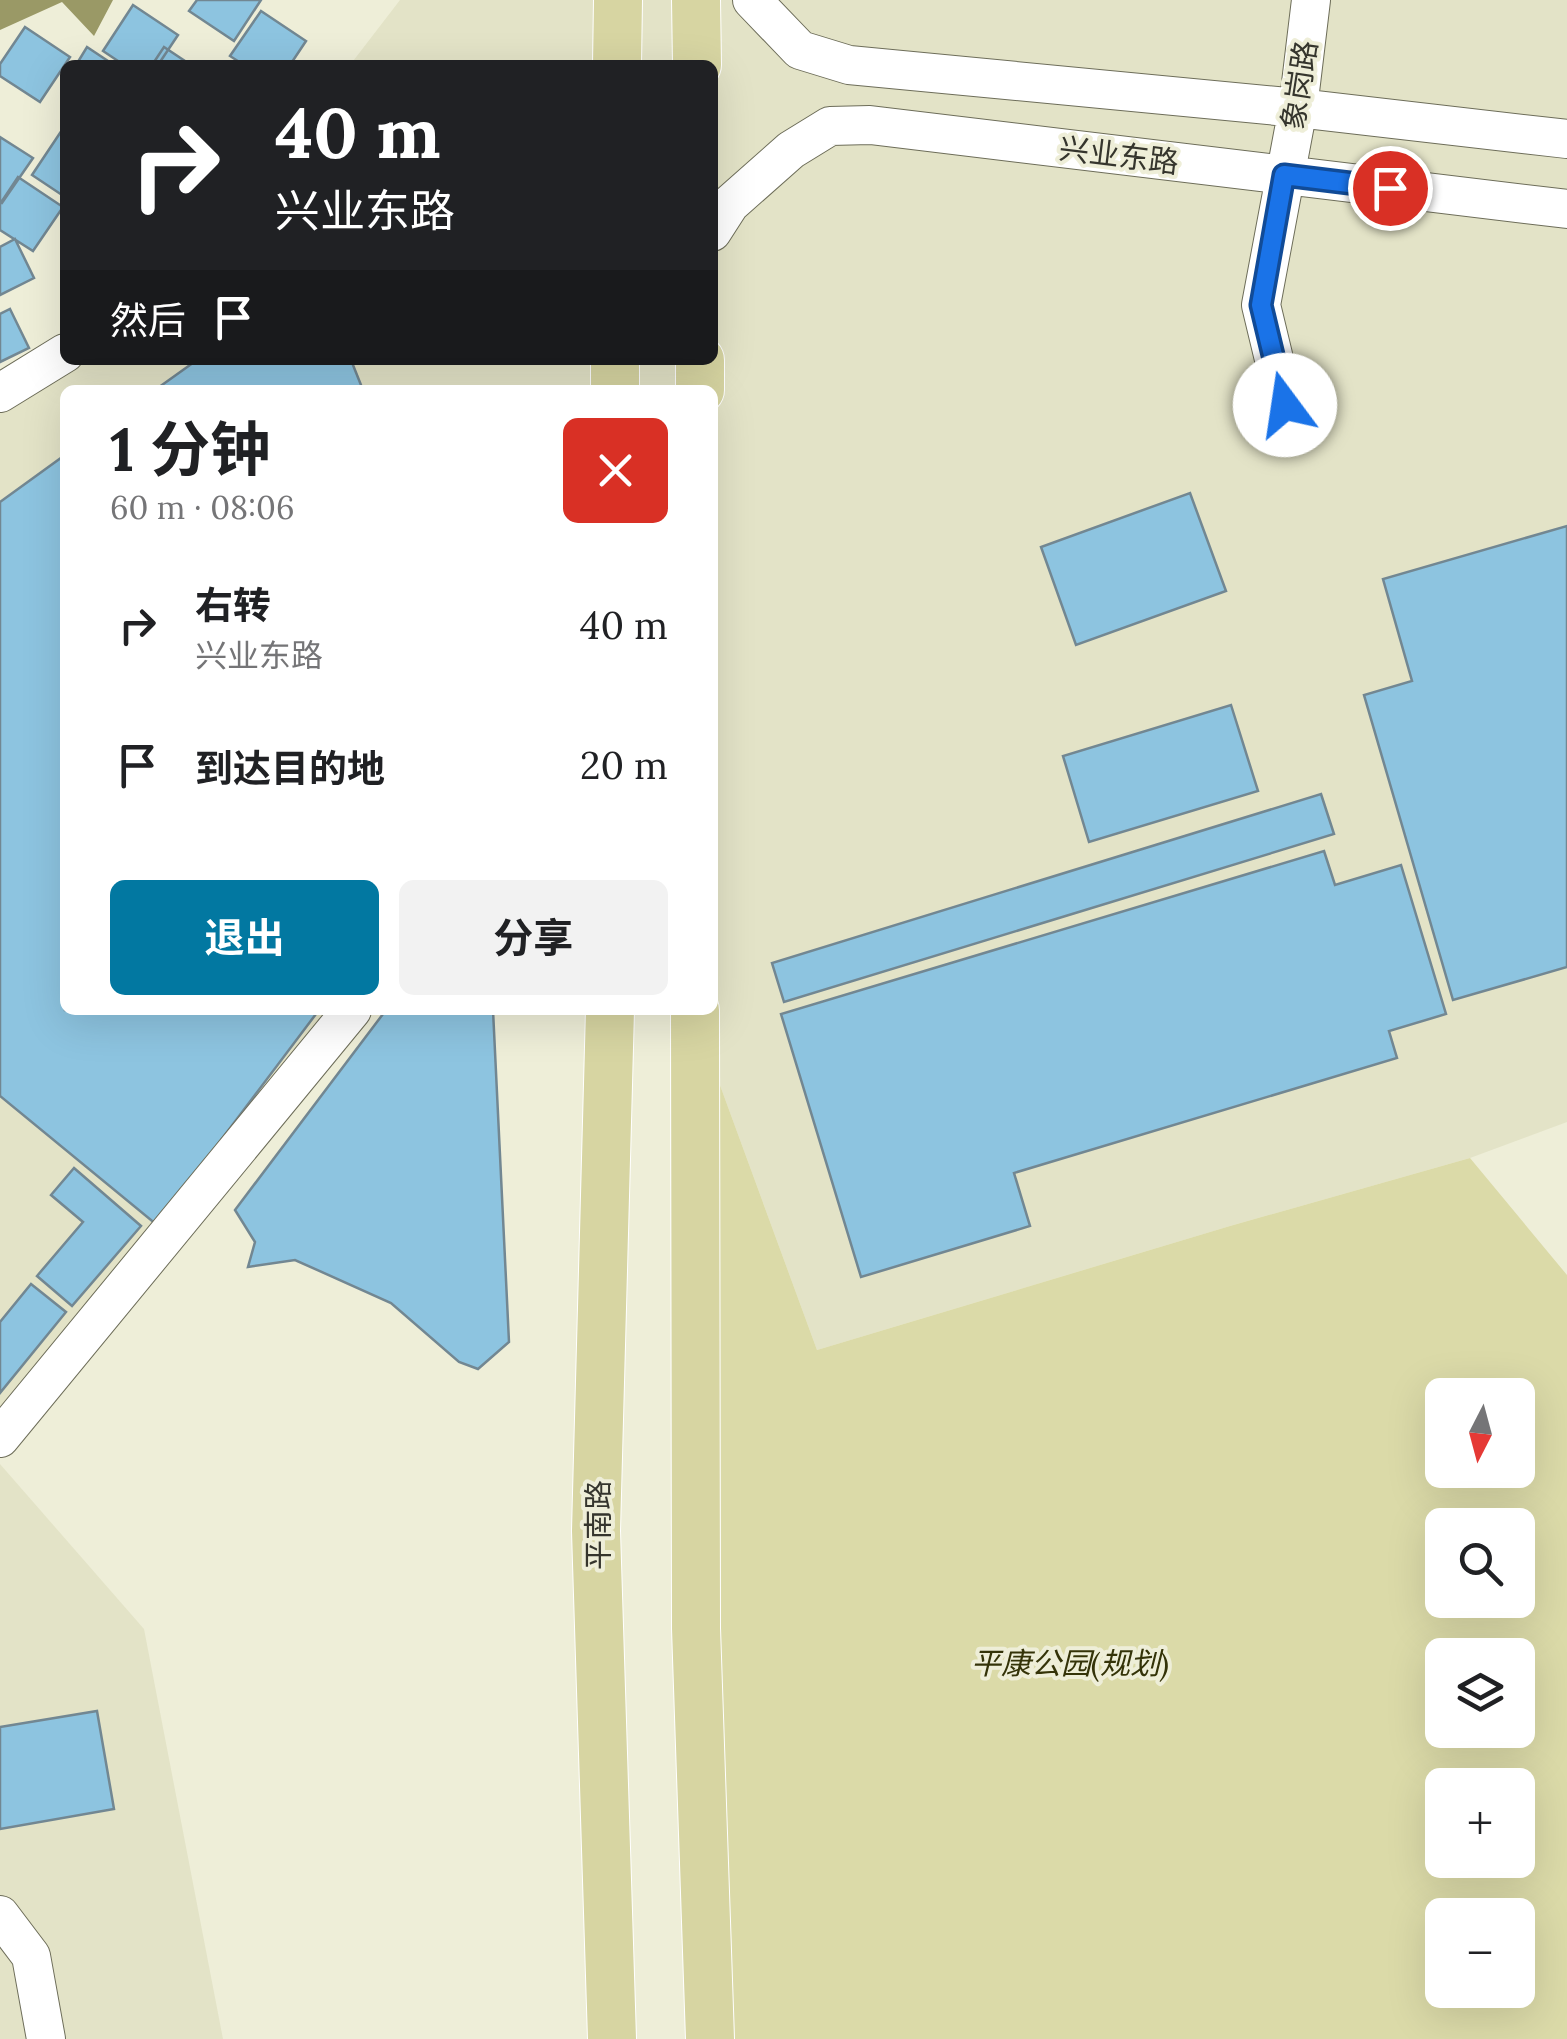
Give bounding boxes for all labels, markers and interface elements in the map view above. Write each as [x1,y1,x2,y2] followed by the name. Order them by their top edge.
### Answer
[1273,38,1325,132] street label: 象岗路
[275,88,441,177] text: 40 m
[110,100,240,230] icon: right
[1057,129,1181,181] street label: 兴业东路
[1348,146,1433,231] pin
[1363,161,1418,216] icon: arrive
[275,182,455,239] text: 兴业东路
[206,290,261,345] icon: arrive
[110,296,186,344] text: 然后
[1233,353,1337,457] position arrow
[110,411,270,487] text: 1 分钟
[563,418,668,523] button: close
[110,487,294,528] text: 60 m · 08:06
[195,581,271,629] text: 右转
[110,598,165,653] icon: right
[580,601,668,649] text: 40 m
[195,635,323,676] text: 兴业东路
[110,738,165,793] icon: arrive
[580,741,668,789] text: 20 m
[195,744,385,792] text: 到达目的地
[110,880,379,995] button: 退出
[399,880,668,995] button: 分享
[1425,1378,1535,1488] north arrow
[1425,1378,1535,2008] map controls
[579,1480,617,1570] street label: 平南路
[1425,1508,1535,1618] button: search
[1425,1638,1535,1748] button: layers
[971,1644,1169,1682] park label: 平康公园(规划)
[1425,1768,1535,1878] button: +
[1425,1898,1535,2008] button: −

